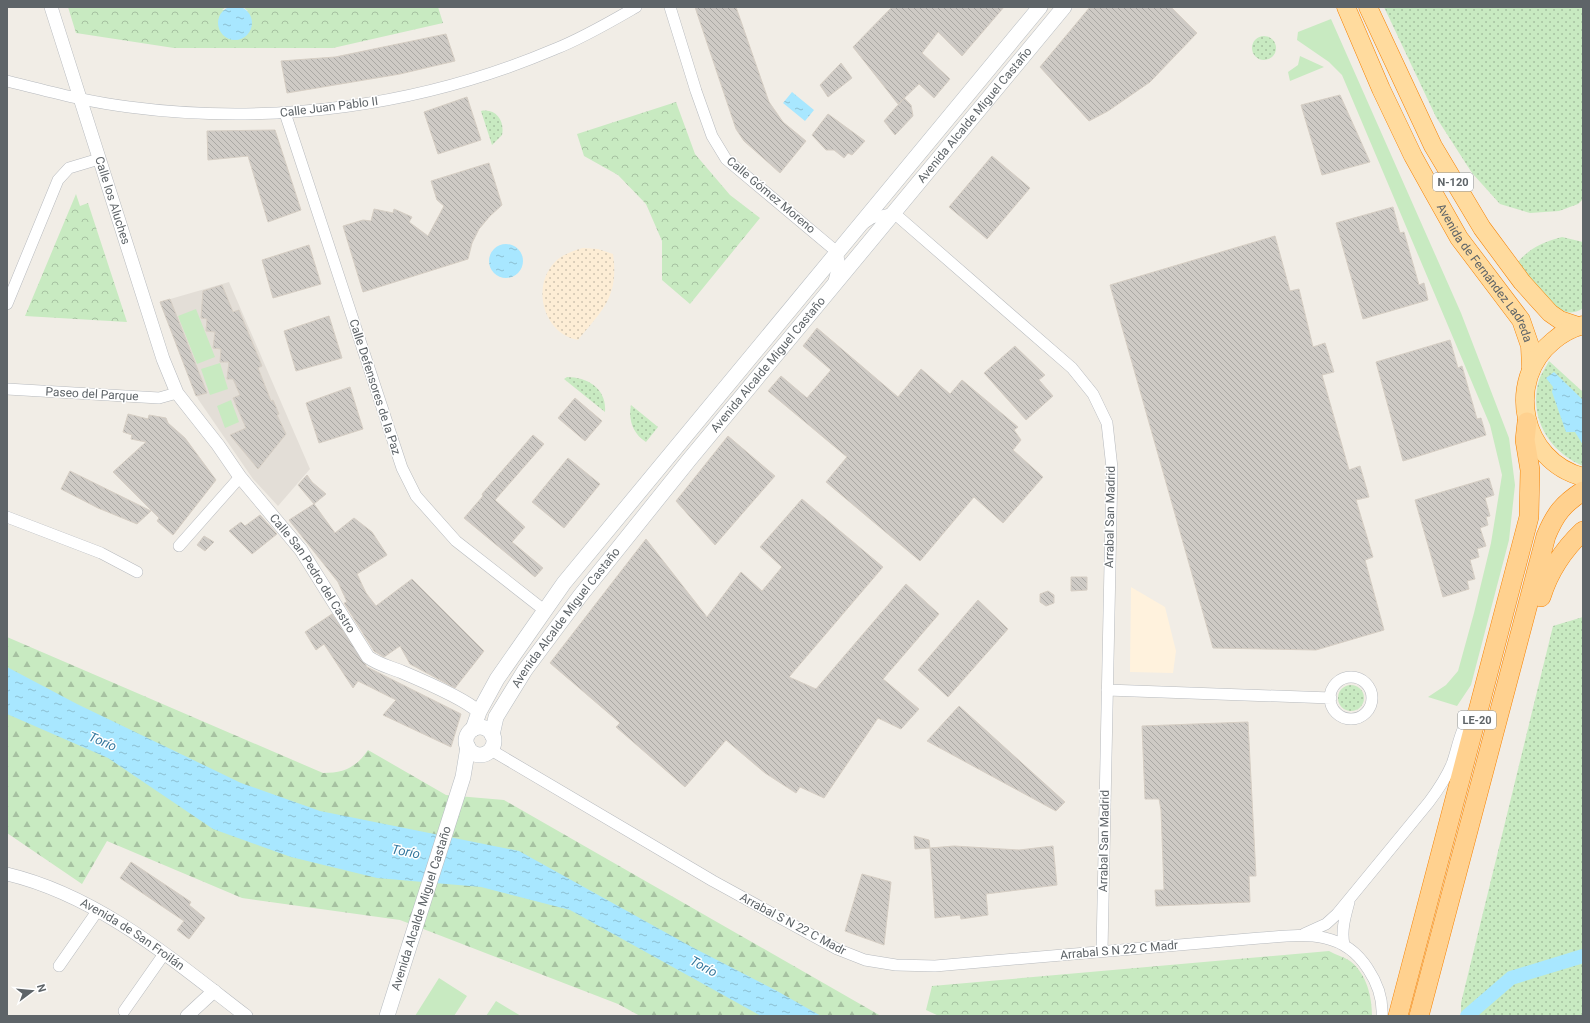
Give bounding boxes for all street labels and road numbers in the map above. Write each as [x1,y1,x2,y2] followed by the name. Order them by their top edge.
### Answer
[914,44,1035,186] street label: Avenida Alcalde Miguel Castaño
[279,94,379,120] street label: Calle Juan Pablo II
[724,154,818,236] street label: Calle Gómez Moreno
[92,155,133,246] street label: Calle los Aluches
[1433,173,1473,191] road number: N-120
[1434,201,1535,344] street label: Avenida de Fernández Ladreda
[708,294,828,435] street label: Avenida Alcalde Miguel Castaño
[346,317,404,457] street label: Calle Defensores de la Paz
[45,385,139,403] street label: Paseo del Parque
[1102,466,1118,568] street label: Arrabal San Madrid
[267,511,358,636] street label: Calle San Pedro del Castro
[509,545,623,690] street label: Avenida Alcalde Miguel Castaño
[1458,711,1496,729] road number: LE-20
[1096,790,1112,892] street label: Arrabal San Madrid
[389,824,454,992] street label: Avenida Alcalde Miguel Castaño
[738,890,848,958] street label: Arrabal S N 22 C Madr
[78,895,187,973] street label: Avenida de San Froilán
[1060,938,1178,962] street label: Arrabal S N 22 C Madr

